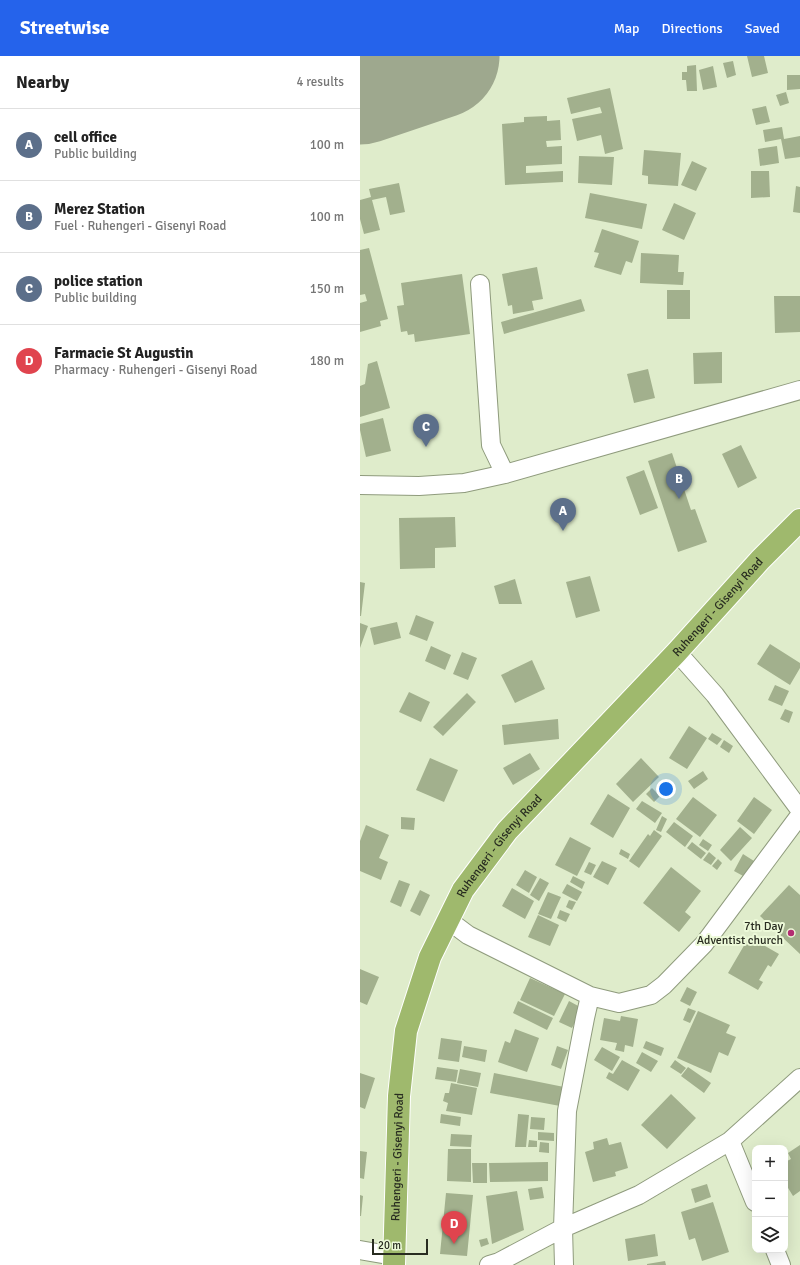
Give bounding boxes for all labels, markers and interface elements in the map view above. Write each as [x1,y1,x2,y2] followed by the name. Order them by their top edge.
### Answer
[20,16,110,40] text: Streetwise
[614,20,640,37] text: Map
[662,20,723,37] text: Directions
[745,20,780,37] text: Saved
[16,72,69,93] text: Nearby
[296,74,344,90] text: 4 results
[54,128,117,146] text: cell office
[25,137,33,153] text: A
[310,137,344,153] text: 100 m
[54,146,137,162] text: Public building
[54,200,145,218] text: Merez Station
[25,209,33,225] text: B
[310,209,344,225] text: 100 m
[54,218,226,234] text: Fuel · Ruhengeri - Gisenyi Road
[54,272,143,290] text: police station
[25,281,33,297] text: C
[310,281,344,297] text: 150 m
[54,290,137,306] text: Public building
[54,344,193,362] text: Farmacie St Augustin
[25,353,33,369] text: D
[310,353,344,369] text: 180 m
[54,362,257,378] text: Pharmacy · Ruhengeri - Gisenyi Road
[413,414,439,447] pin: C
[666,466,692,499] pin: B
[550,498,576,531] pin: A
[669,555,767,660] street label: Ruhengeri - Gisenyi Road
[656,779,676,799] your location
[454,792,546,900] street label: Ruhengeri - Gisenyi Road
[697,919,783,948] place label: 7th Day Adventist church
[786,928,796,938] marker: 7th Day Adventist church
[388,1093,407,1221] street label: Ruhengeri - Gisenyi Road
[752,1145,788,1253] map controls
[752,1145,788,1181] button: +
[752,1181,788,1217] button: −
[441,1211,467,1244] pin: D
[752,1217,788,1253] button: layers
[372,1237,428,1256] scale bar
[378,1239,401,1252] text: 20 m

